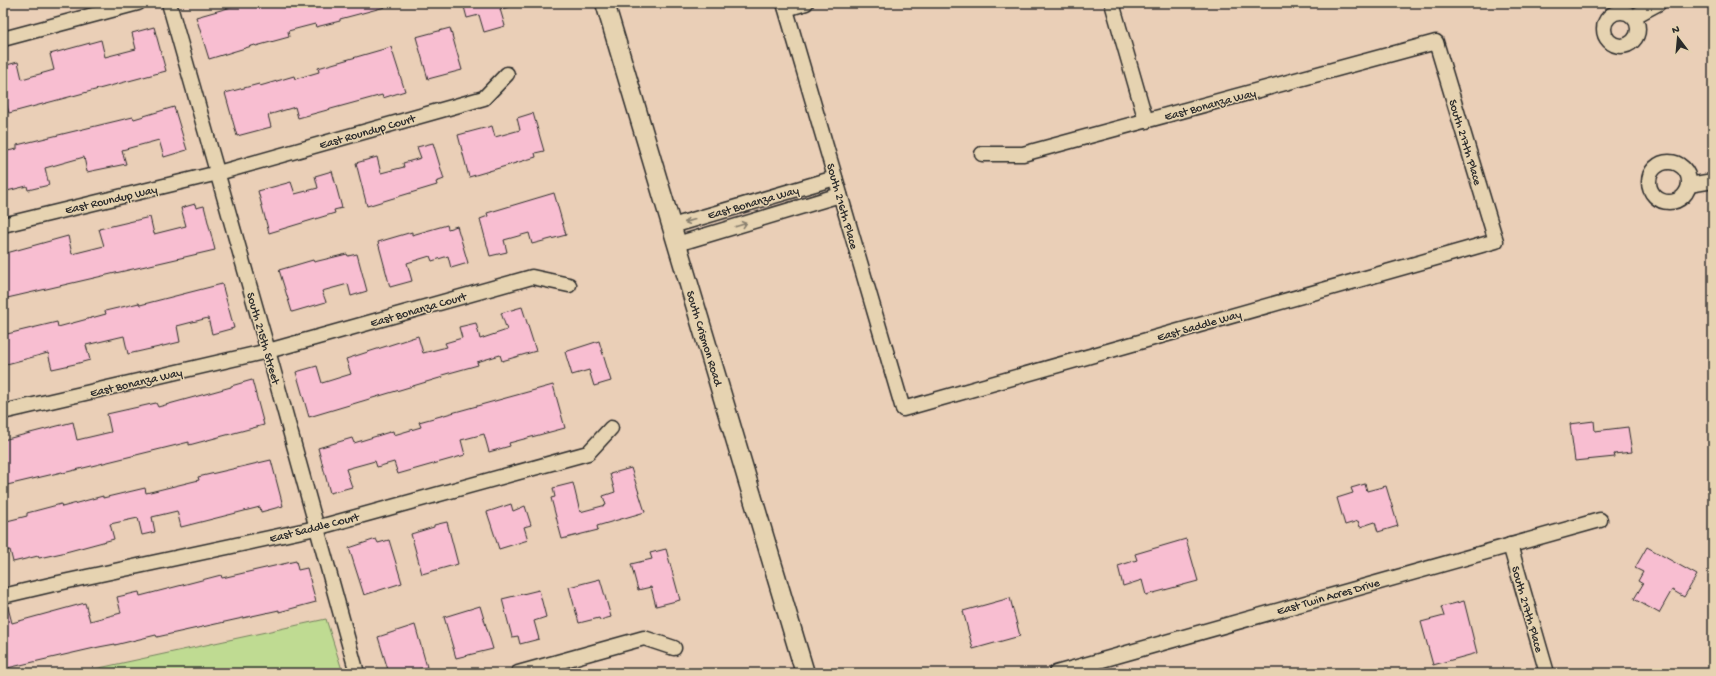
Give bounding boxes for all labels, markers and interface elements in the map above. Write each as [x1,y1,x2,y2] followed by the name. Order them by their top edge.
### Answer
[1658,18,1698,58] north arrow
[1671,24,1681,37] text: N
[1163,87,1258,125] street label: East Bonanza Way
[1444,98,1484,188] street label: South 217th Place
[318,112,418,153] street label: East Roundup Court
[822,162,860,252] street label: South 216th Place
[64,183,159,218] street label: East Roundup Way
[706,184,801,224] street label: East Bonanza Way
[684,217,697,225] one-way arrow
[735,221,748,228] one-way arrow
[682,289,725,389] street label: South Crismon Road
[369,290,469,331] street label: East Bonanza Court
[242,291,282,387] street label: South 215th Street
[1156,308,1243,346] street label: East Saddle Way
[89,367,184,401] street label: East Bonanza Way
[268,511,362,547] street label: East Saddle Court
[1507,565,1545,655] street label: South 217th Place
[1275,576,1382,619] street label: East Twin Acres Drive

